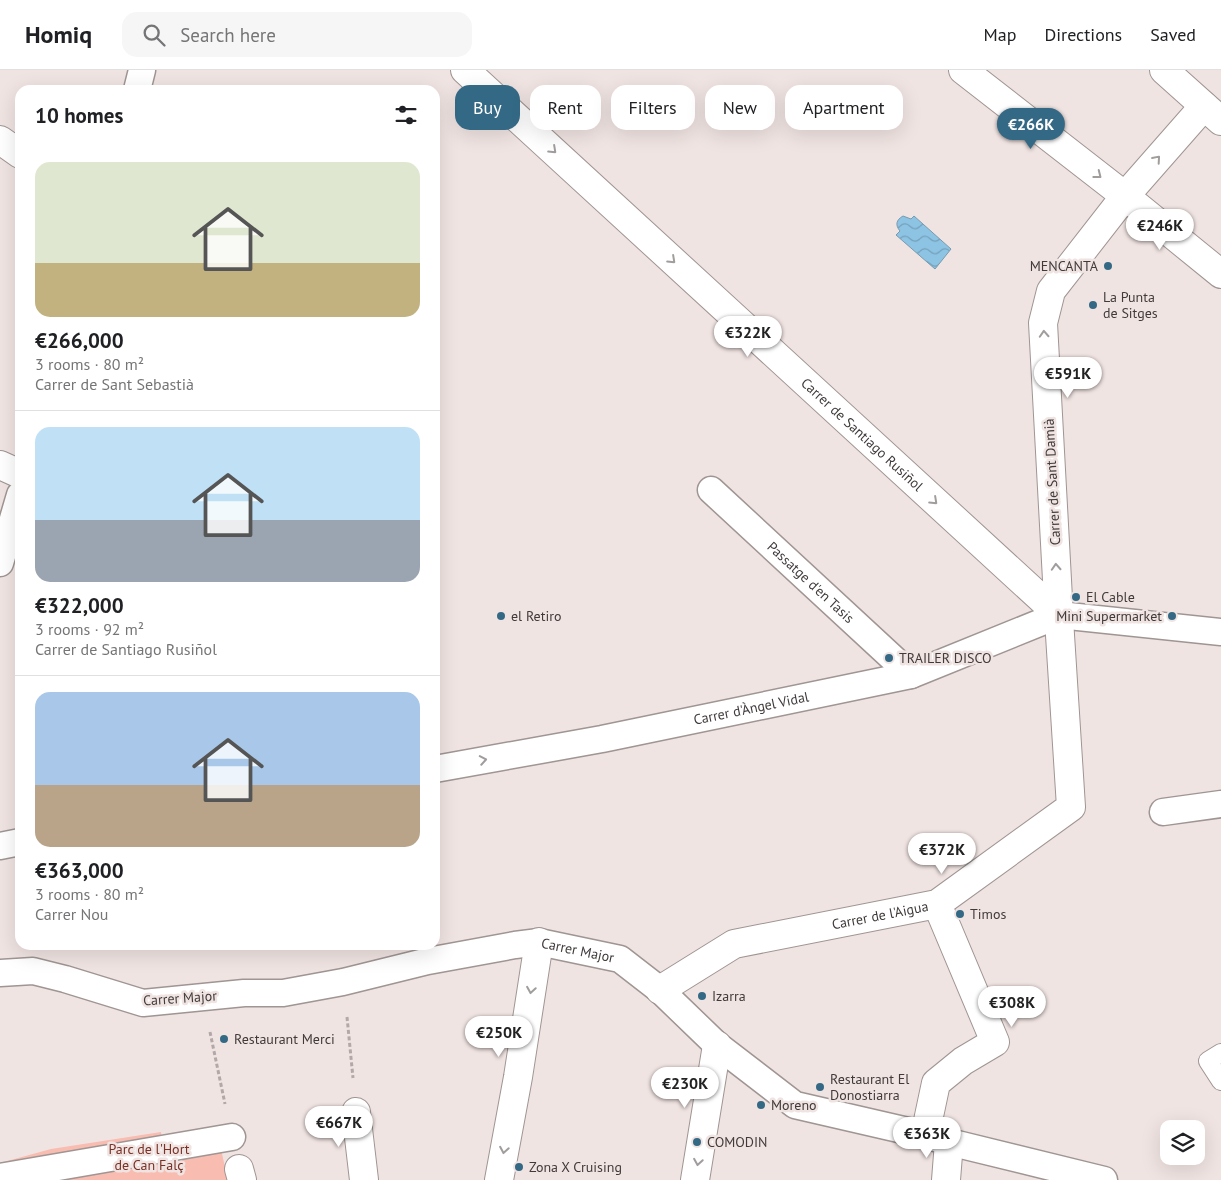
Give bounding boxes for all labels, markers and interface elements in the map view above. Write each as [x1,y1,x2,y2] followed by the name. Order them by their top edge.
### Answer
[122,12,472,57] search box
[25,19,92,50] text: Homiq
[140,21,168,49] icon: search
[180,23,276,47] text: Search here
[984,23,1016,46] text: Map
[1044,23,1122,46] text: Directions
[1150,23,1196,46] text: Saved
[455,85,520,130] chip: Buy
[530,85,601,130] chip: Rent
[611,85,695,130] chip: Filters
[705,85,775,130] chip: New
[785,85,903,130] chip: Apartment
[392,101,420,129] icon: filters
[35,102,123,129] text: 10 homes
[996,108,1066,150] pin: €266K
[1008,114,1054,134] text: €266K
[547,144,556,153] one-way arrow
[1151,156,1160,165] one-way arrow
[1092,169,1102,178] one-way arrow
[183,194,273,284] icon: home
[1125,208,1195,251] pin: €246K
[1137,215,1183,235] text: €246K
[667,254,676,263] one-way arrow
[1030,257,1099,275] place label: MENCANTA
[1102,260,1114,272] marker: MENCANTA
[1103,288,1158,322] place label: La Punta de Sitges
[1087,299,1099,311] marker: La Punta de Sitges
[713,316,783,358] pin: €322K
[725,322,771,342] text: €322K
[35,327,124,354] text: €266,000
[1038,330,1049,338] one-way arrow
[35,354,144,374] text: 3 rooms · 80 m²
[1033,356,1103,399] pin: €591K
[1045,363,1091,383] text: €591K
[35,374,194,394] text: Carrer de Sant Sebastià
[797,374,927,495] street label: Carrer de Santiago Rusiñol
[1040,418,1064,546] street label: Carrer de Sant Damià
[183,460,273,550] icon: home
[928,495,937,504] one-way arrow
[764,538,858,627] street label: Passatge d'en Tasis
[1051,562,1062,570] one-way arrow
[1086,588,1135,606] place label: El Cable
[1070,591,1082,603] marker: El Cable
[35,592,124,619] text: €322,000
[511,607,561,625] place label: el Retiro
[1056,607,1162,625] place label: Mini Supermarket
[495,610,507,622] marker: el Retiro
[1166,610,1178,622] marker: Mini Supermarket
[35,619,144,639] text: 3 rooms · 92 m²
[35,639,217,659] text: Carrer de Santiago Rusiñol
[899,649,992,667] place label: TRAILER DISCO
[883,652,895,664] marker: TRAILER DISCO
[692,687,810,729] street label: Carrer d'Àngel Vidal
[183,725,273,815] icon: home
[479,756,487,766] one-way arrow
[907,832,977,875] pin: €372K
[919,839,965,859] text: €372K
[35,857,124,884] text: €363,000
[35,884,144,904] text: 3 rooms · 80 m²
[830,897,930,934] street label: Carrer de l'Aigua
[35,904,109,924] text: Carrer Nou
[970,905,1006,923] place label: Timos
[954,908,966,920] marker: Timos
[540,934,616,967] street label: Carrer Major
[143,986,218,1010] street label: Carrer Major
[526,986,537,994] one-way arrow
[977,986,1047,1028] pin: €308K
[712,987,746,1005] place label: Izarra
[696,990,708,1002] marker: Izarra
[989,992,1035,1012] text: €308K
[464,1016,534,1058] pin: €250K
[476,1022,522,1042] text: €250K
[234,1030,335,1048] place label: Restaurant Merci
[218,1033,230,1045] marker: Restaurant Merci
[650,1066,720,1109] pin: €230K
[830,1070,909,1104] place label: Restaurant El Donostiarra
[662,1073,708,1093] text: €230K
[814,1081,826,1093] marker: Restaurant El Donostiarra
[771,1096,817,1114] place label: Moreno
[755,1099,767,1111] marker: Moreno
[304,1106,374,1148] pin: €667K
[316,1112,362,1132] text: €667K
[892,1116,962,1159] pin: €363K
[1160,1120,1205,1165] map controls
[1160,1120,1205,1165] button: layers
[904,1123,950,1143] text: €363K
[707,1133,768,1151] place label: COMODIN
[691,1136,703,1148] marker: COMODIN
[108,1140,190,1174] park label: Parc de l'Hort de Can Falç
[500,1146,510,1155] one-way arrow
[529,1158,622,1176] place label: Zona X Cruising
[694,1158,704,1167] one-way arrow
[513,1161,525,1173] marker: Zona X Cruising

